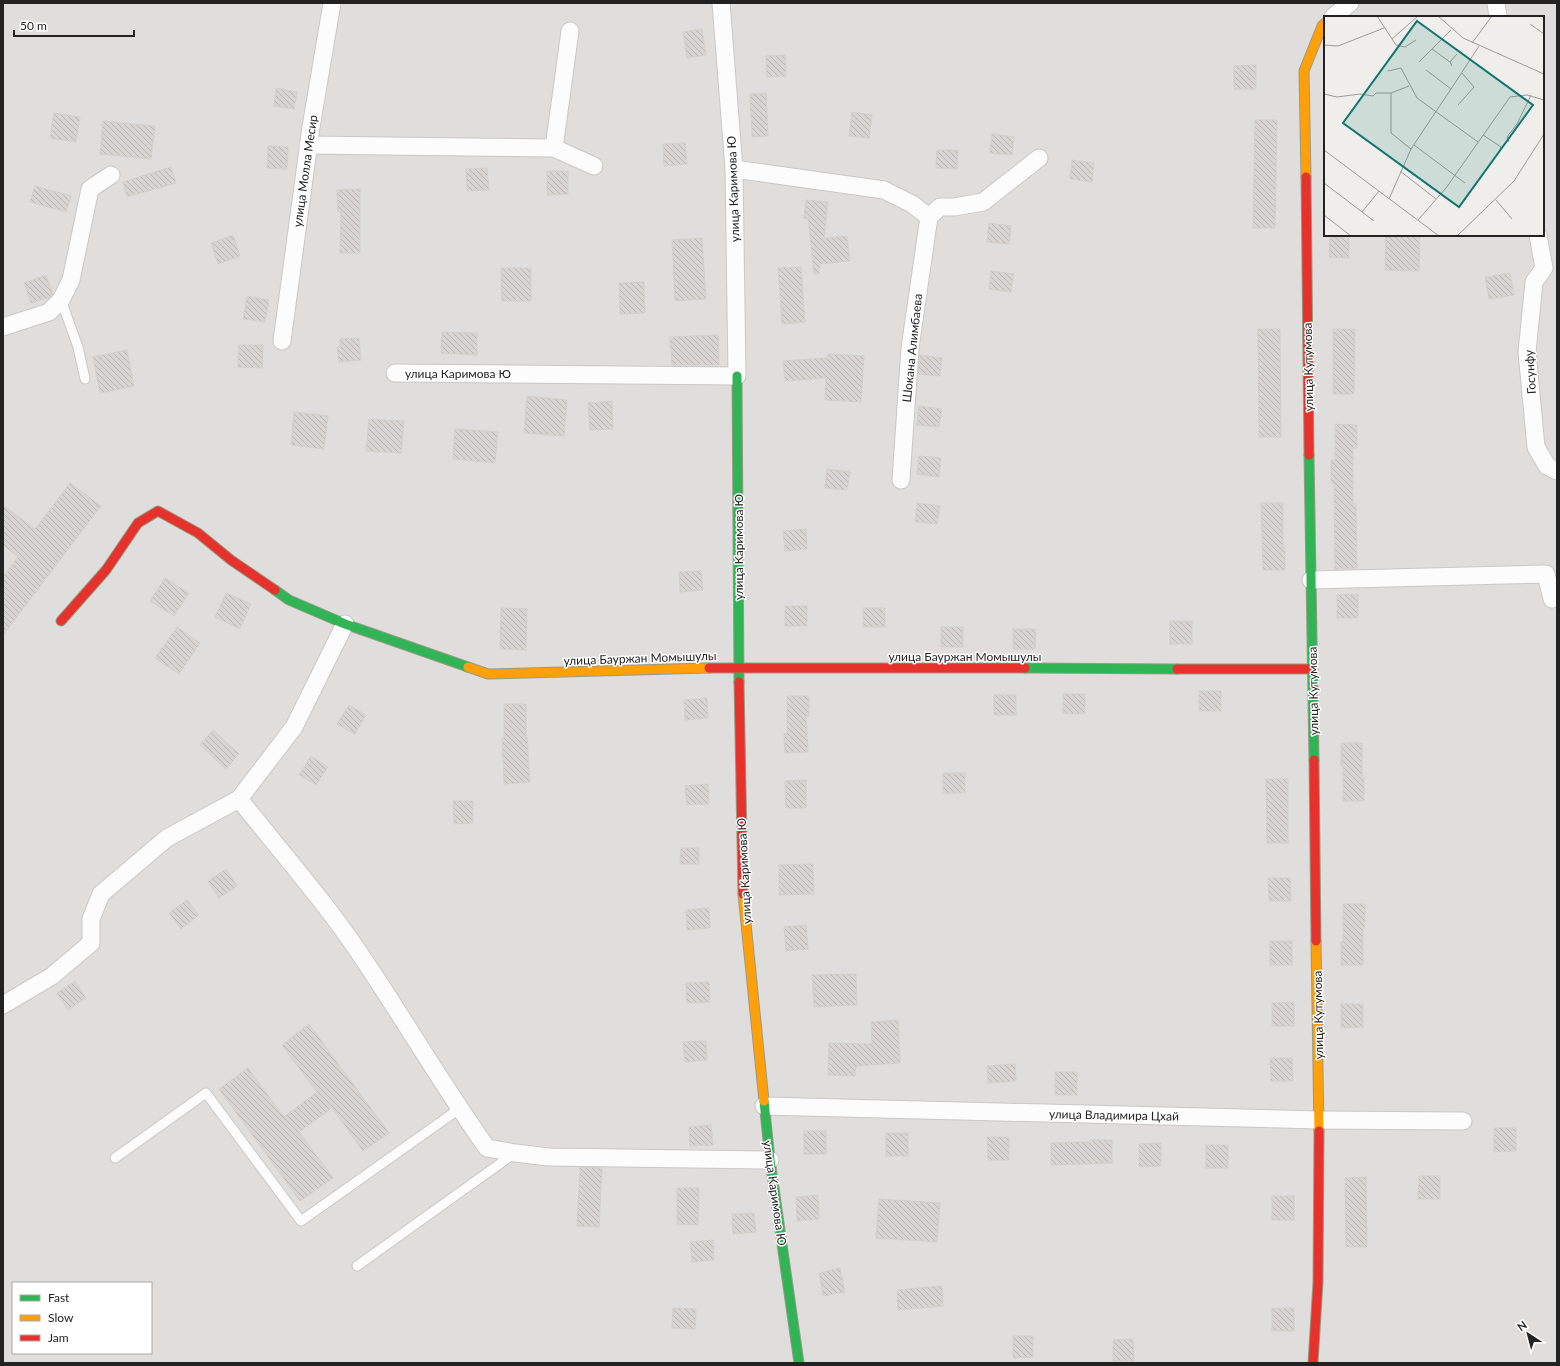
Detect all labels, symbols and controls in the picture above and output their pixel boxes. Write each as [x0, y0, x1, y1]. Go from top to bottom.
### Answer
scale bar [14, 12, 134, 38]
inset map [1324, 16, 1544, 236]
text: 50 m [20, 18, 47, 33]
street label: улица Молла Месир [290, 114, 320, 228]
street label: улица Каримова Ю [724, 136, 742, 242]
street label: Шокана Алимбаева [899, 293, 925, 403]
street label: улица Кутумова [1300, 322, 1316, 412]
street label: Госунфу [1521, 349, 1539, 395]
street label: улица Каримова Ю [405, 366, 511, 381]
street label: улица Каримова Ю [731, 494, 746, 600]
street label: улица Кутумова [1305, 646, 1321, 736]
street label: улица Бауржан Момышулы [563, 648, 717, 668]
street label: улица Бауржан Момышулы [888, 649, 1042, 664]
street label: улица Каримова Ю [734, 818, 754, 924]
street label: улица Кутумова [1310, 970, 1326, 1060]
street label: улица Владимира Цхай [1049, 1106, 1179, 1124]
street label: улица Каримова Ю [760, 1139, 790, 1247]
legend [12, 1282, 152, 1354]
text: Fast [48, 1290, 70, 1305]
text: Slow [48, 1310, 74, 1325]
north arrow [1508, 1314, 1548, 1354]
text: N [1515, 1318, 1529, 1333]
text: Jam [48, 1330, 69, 1345]

